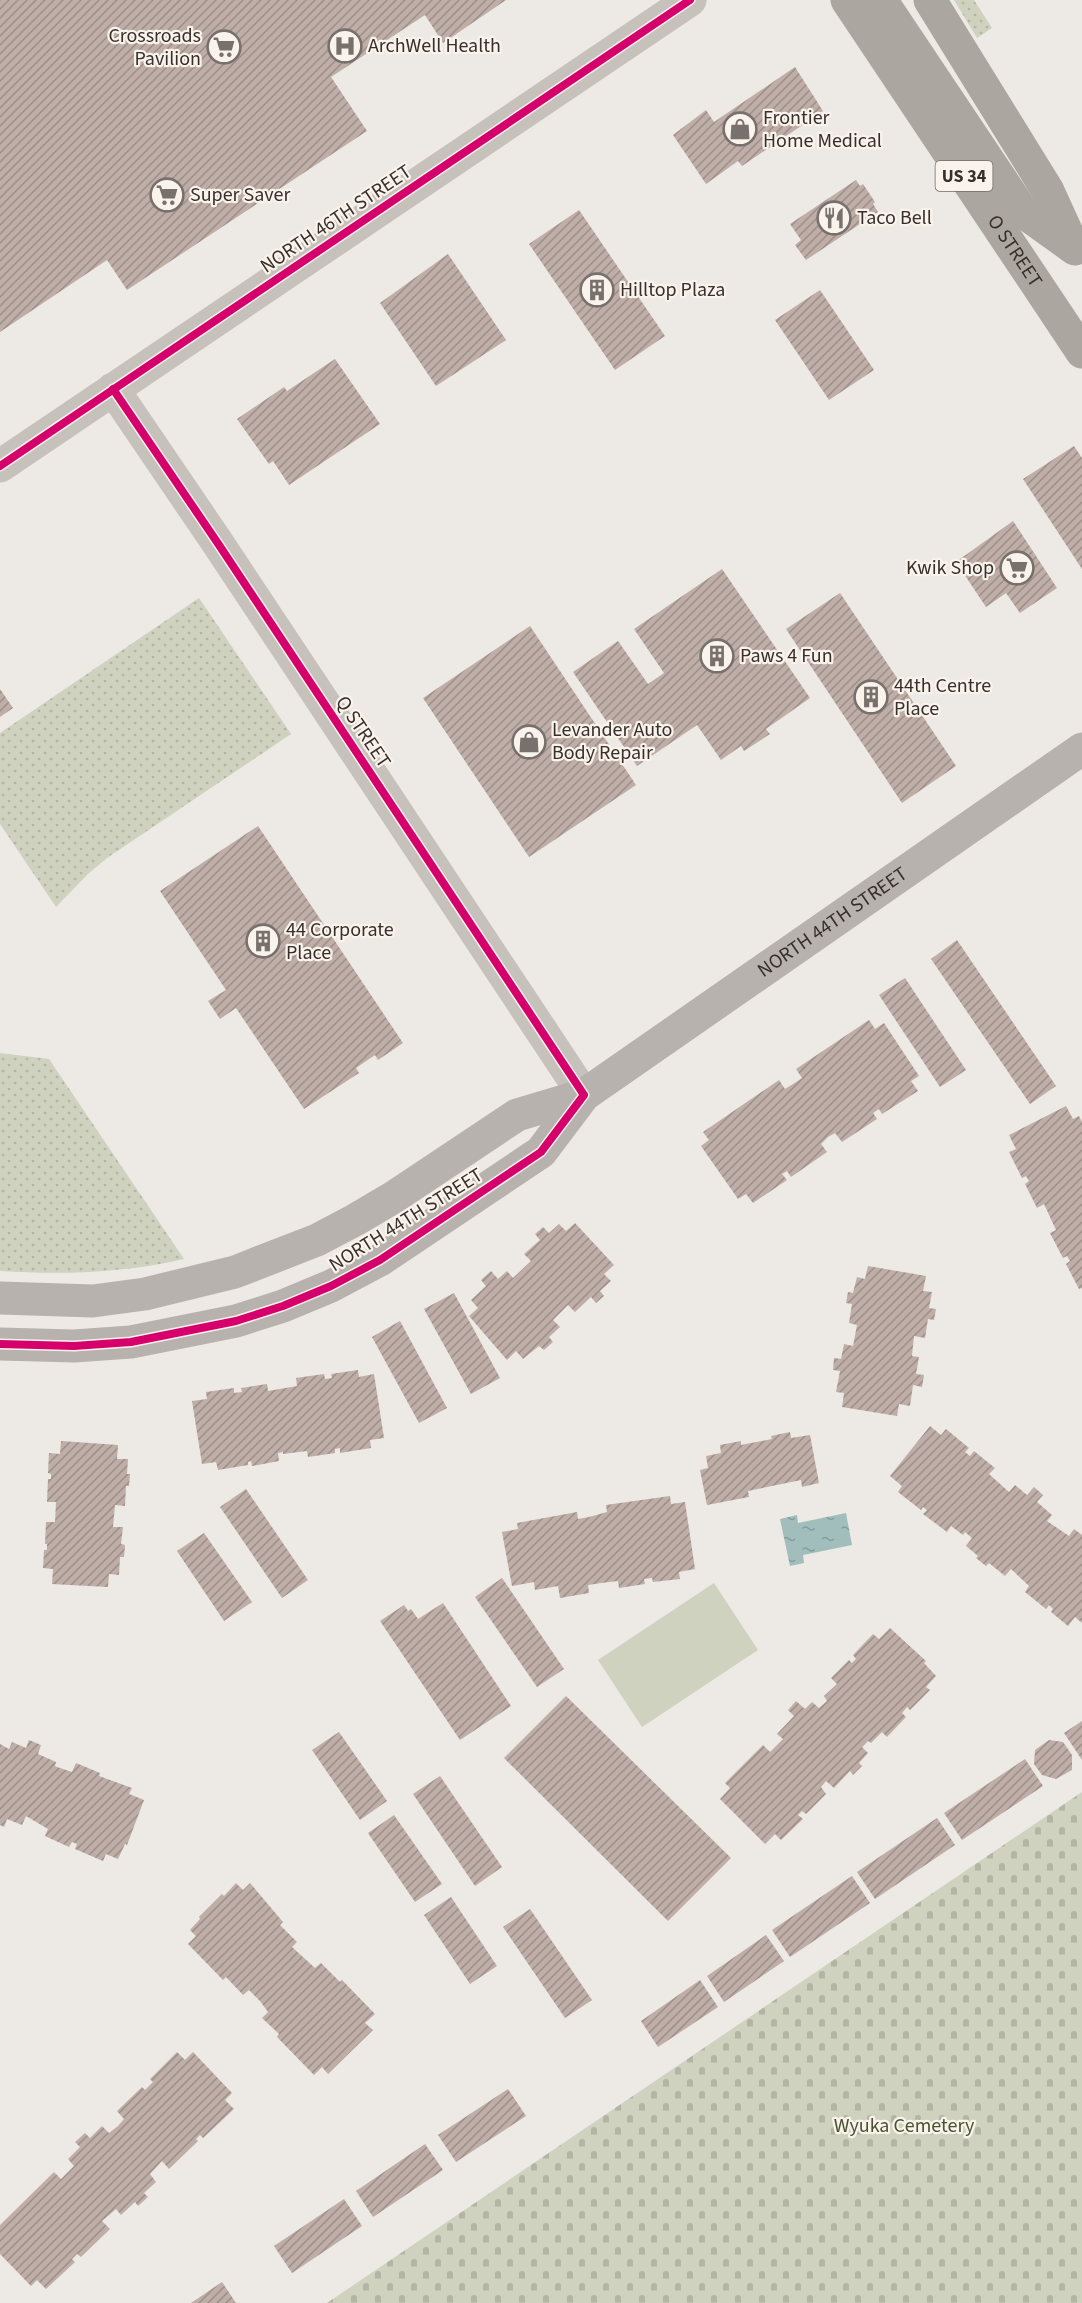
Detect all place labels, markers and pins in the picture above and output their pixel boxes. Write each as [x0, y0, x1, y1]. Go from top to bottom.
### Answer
place label: Crossroads Pavilion [108, 22, 201, 73]
hospital icon: ArchWell Health [327, 28, 363, 64]
supermarket icon: Crossroads Pavilion [206, 29, 242, 65]
place label: ArchWell Health [368, 32, 501, 60]
place label: Frontier Home Medical [763, 104, 882, 155]
shop icon: Frontier Home Medical [722, 111, 758, 147]
supermarket icon: Super Saver [149, 177, 185, 213]
place label: Super Saver [190, 181, 290, 209]
restaurant icon: Taco Bell [816, 200, 852, 236]
place label: Taco Bell [857, 204, 932, 232]
building icon: Hilltop Plaza [579, 272, 615, 308]
place label: Hilltop Plaza [620, 276, 725, 304]
supermarket icon: Kwik Shop [999, 550, 1035, 586]
place label: Kwik Shop [906, 554, 994, 582]
building icon: Paws 4 Fun [699, 638, 735, 674]
place label: Paws 4 Fun [740, 642, 833, 670]
place label: 44th Centre Place [894, 672, 991, 723]
building icon: 44th Centre Place [853, 679, 889, 715]
place label: Levander Auto Body Repair [552, 716, 672, 767]
shop icon: Levander Auto Body Repair [511, 724, 547, 760]
place label: 44 Corporate Place [286, 916, 394, 967]
building icon: 44 Corporate Place [245, 923, 281, 959]

